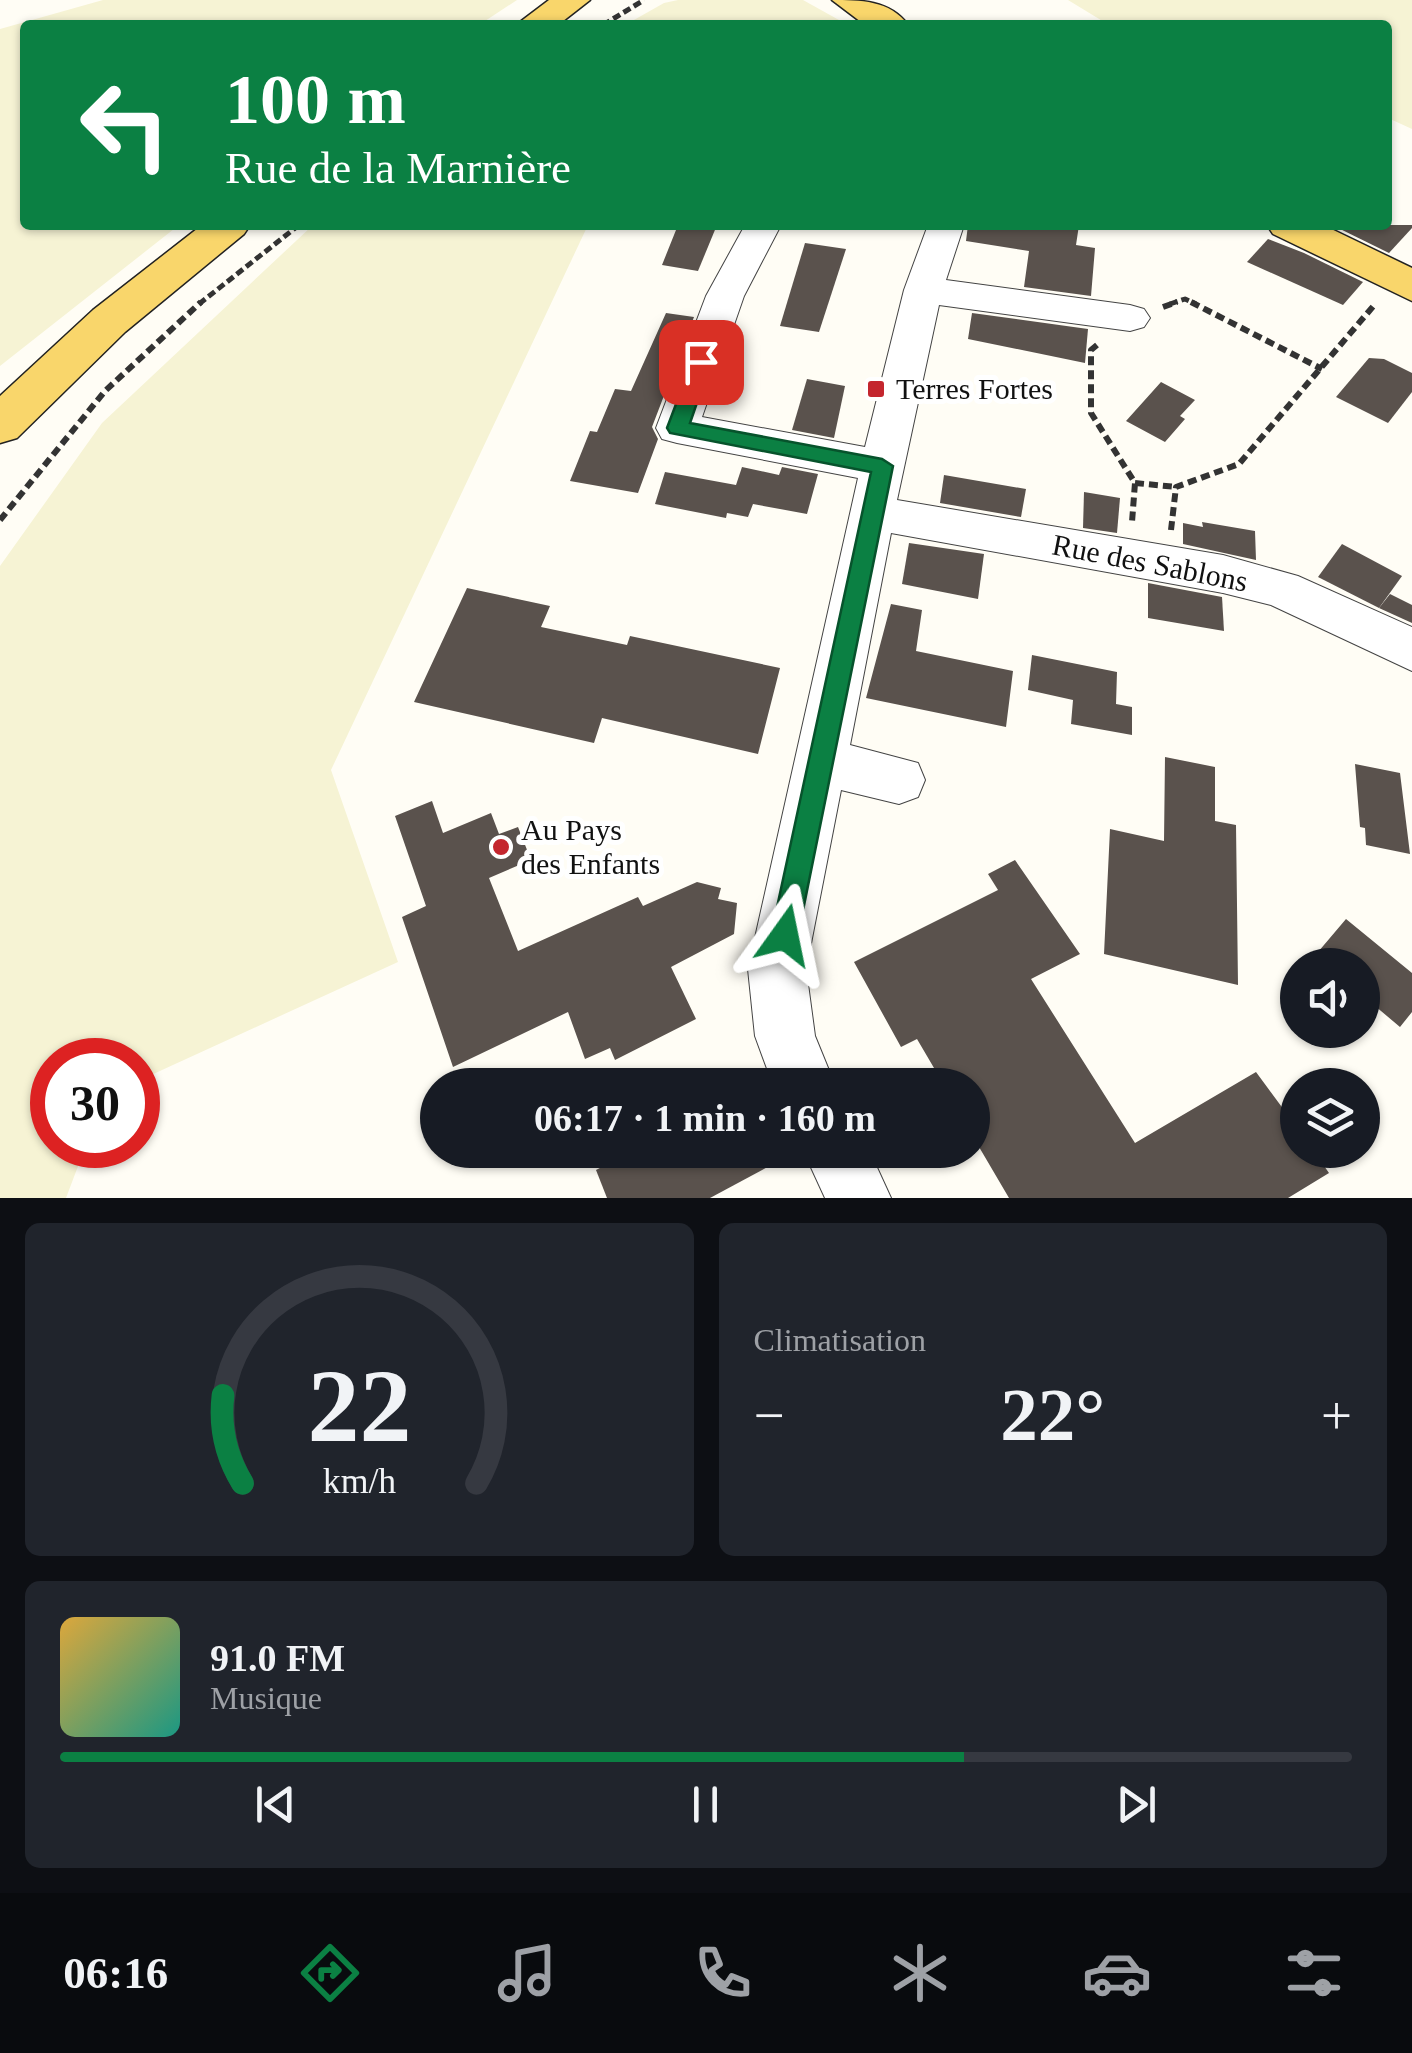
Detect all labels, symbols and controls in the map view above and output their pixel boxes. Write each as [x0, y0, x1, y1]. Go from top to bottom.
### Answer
icon: left [60, 60, 190, 190]
text: 100 m [225, 61, 406, 138]
text: Rue de la Marnière [225, 143, 571, 193]
pin [659, 320, 744, 405]
icon: arrive [674, 335, 729, 390]
place label: Terres Fortes [896, 372, 1053, 405]
marker: Terres Fortes [865, 378, 887, 400]
street label: Rue des Sablons [1050, 527, 1251, 598]
place label: Au Pays des Enfants [521, 813, 660, 880]
marker: Au Pays des Enfants [490, 836, 512, 858]
position arrow [733, 883, 837, 987]
map controls [1280, 948, 1380, 1168]
button: sound [1280, 948, 1380, 1048]
speed limit sign: 30 [30, 1038, 160, 1168]
button: layers [1280, 1068, 1380, 1168]
text: 06:17 · 1 min · 160 m [534, 1097, 876, 1139]
text: Climatisation [754, 1322, 926, 1358]
text: 22 [307, 1348, 411, 1463]
text: 22° [1000, 1373, 1105, 1456]
text: − [754, 1385, 785, 1446]
text: + [1321, 1385, 1352, 1446]
text: km/h [323, 1461, 396, 1501]
text: 91.0 FM [210, 1637, 345, 1679]
text: Musique [210, 1680, 322, 1716]
icon: previous [248, 1777, 303, 1832]
icon: pause [678, 1777, 733, 1832]
icon: next [1109, 1777, 1164, 1832]
icon: directions [295, 1938, 365, 2008]
icon: music [492, 1938, 562, 2008]
icon: phone [688, 1938, 758, 2008]
icon: climate [885, 1938, 955, 2008]
icon: car [1082, 1938, 1152, 2008]
icon: filters [1279, 1938, 1349, 2008]
text: 06:16 [63, 1948, 168, 1998]

